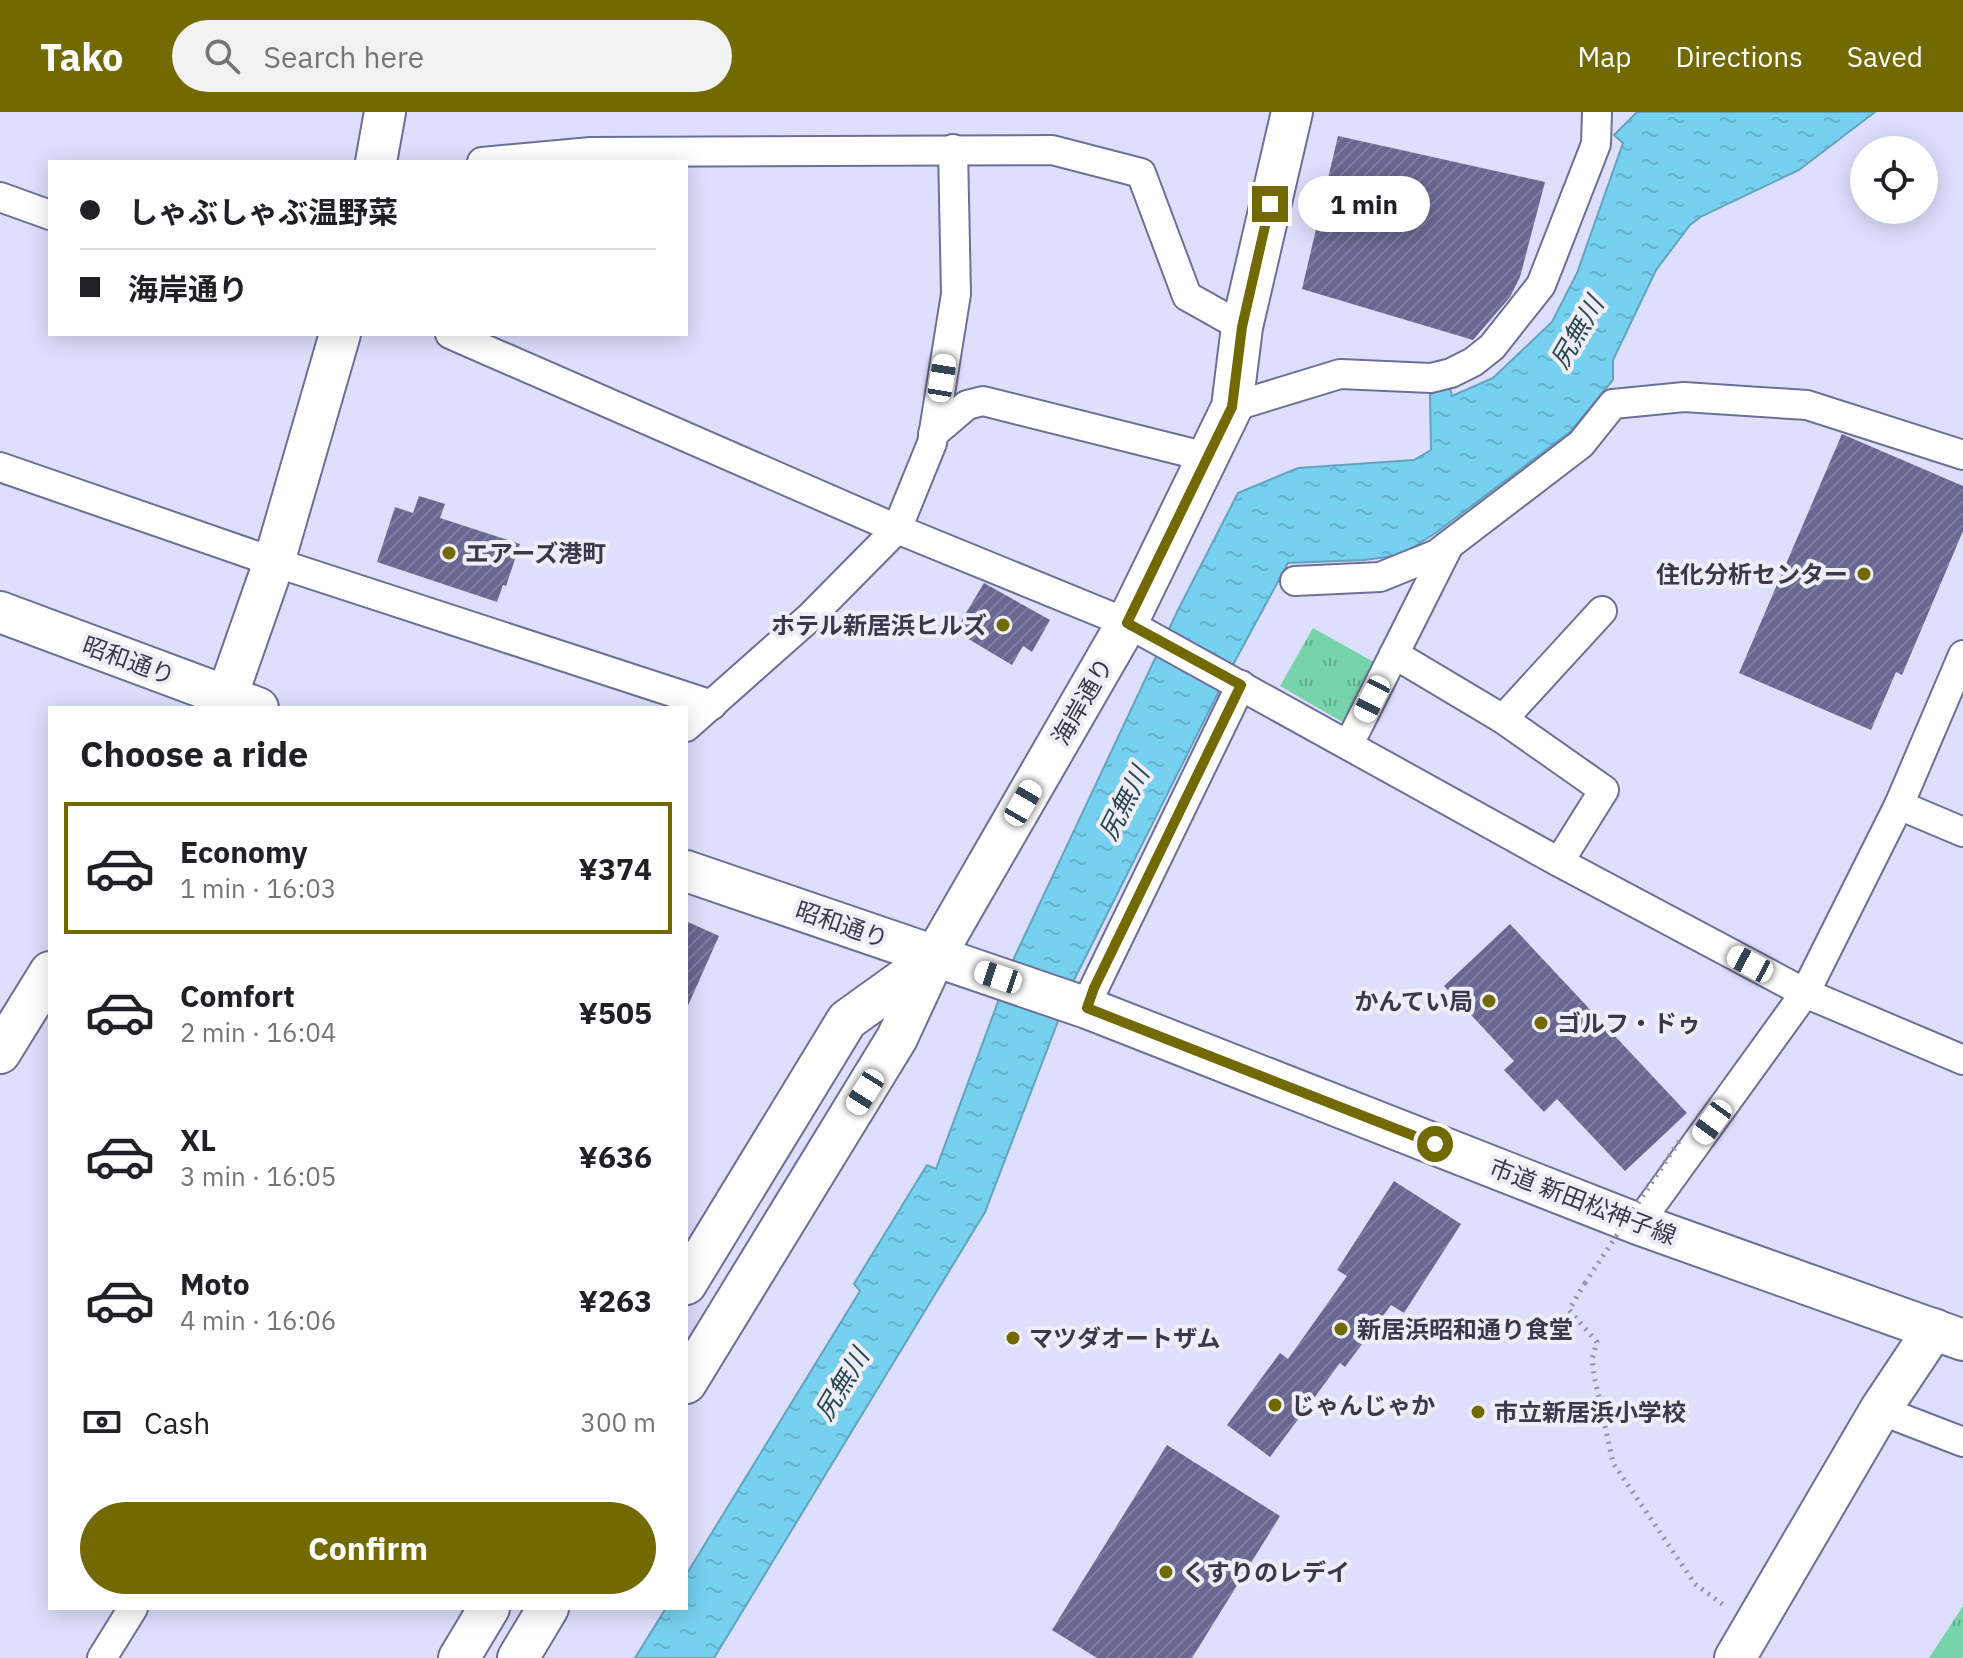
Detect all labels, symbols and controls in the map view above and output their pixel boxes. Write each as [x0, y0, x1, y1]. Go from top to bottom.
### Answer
search box [172, 20, 732, 92]
text: Tako [40, 32, 124, 81]
icon: search [200, 34, 244, 78]
text: Search here [264, 37, 424, 76]
text: Map [1577, 38, 1631, 75]
text: Directions [1675, 38, 1803, 75]
text: Saved [1847, 38, 1923, 75]
map controls [1850, 136, 1938, 224]
button: locate [1850, 136, 1938, 224]
callout: 1 min [1298, 176, 1430, 232]
route end [1252, 186, 1288, 222]
text: 1 min [1330, 187, 1398, 221]
text: しゃぶしゃぶ温野菜 [128, 192, 398, 231]
text: 海岸通り [128, 269, 248, 308]
water label: 尻無川 [1542, 287, 1612, 374]
car [926, 352, 958, 404]
place label: エアーズ港町 [465, 537, 606, 569]
marker: エアーズ港町 [440, 544, 458, 562]
place label: 住化分析センター [1656, 558, 1848, 590]
marker: 住化分析センター [1855, 565, 1873, 583]
place label: ホテル新居浜ヒルズ [771, 609, 987, 641]
marker: ホテル新居浜ヒルズ [994, 616, 1012, 634]
street label: 昭和通り [78, 629, 180, 691]
street label: 海岸通り [1044, 651, 1120, 751]
car [1350, 672, 1394, 726]
text: Choose a ride [80, 730, 308, 777]
water label: 尻無川 [1090, 758, 1157, 845]
car [1001, 776, 1045, 830]
icon: car [84, 832, 156, 904]
text: Economy [180, 832, 308, 871]
text: ¥374 [579, 849, 652, 888]
text: 1 min · 16:03 [180, 871, 336, 905]
street label: 昭和通り [791, 893, 893, 955]
car [1723, 942, 1777, 986]
car [971, 958, 1025, 996]
icon: car [84, 976, 156, 1048]
text: Comfort [180, 976, 295, 1015]
place label: かんてい局 [1354, 985, 1473, 1017]
marker: かんてい局 [1480, 992, 1498, 1010]
text: ¥505 [579, 993, 652, 1032]
place label: ゴルフ・ドゥ [1557, 1007, 1701, 1039]
marker: ゴルフ・ドゥ [1532, 1014, 1550, 1032]
text: 2 min · 16:04 [180, 1015, 336, 1049]
car [842, 1065, 888, 1119]
car [1688, 1096, 1736, 1148]
icon: car [84, 1120, 156, 1192]
text: XL [180, 1120, 216, 1159]
route start [1417, 1126, 1453, 1162]
text: ¥636 [579, 1137, 652, 1176]
street label: 市道 新田松神子線 [1485, 1151, 1681, 1251]
text: 3 min · 16:05 [180, 1159, 336, 1193]
icon: car [84, 1264, 156, 1336]
text: Moto [180, 1264, 250, 1303]
text: ¥263 [579, 1281, 652, 1320]
text: 4 min · 16:06 [180, 1303, 336, 1337]
place label: 新居浜昭和通り食堂 [1357, 1313, 1573, 1345]
marker: 新居浜昭和通り食堂 [1332, 1320, 1350, 1338]
place label: マツダオートザム [1029, 1322, 1221, 1354]
marker: マツダオートザム [1004, 1329, 1022, 1347]
water label: 尻無川 [806, 1339, 877, 1426]
place label: じゃんじゃか [1291, 1389, 1435, 1421]
marker: じゃんじゃか [1266, 1396, 1284, 1414]
place label: 市立新居浜小学校 [1494, 1396, 1686, 1428]
icon: cash [80, 1400, 124, 1444]
text: Cash [144, 1403, 210, 1442]
marker: 市立新居浜小学校 [1469, 1403, 1487, 1421]
text: 300 m [580, 1405, 656, 1439]
button: Confirm [80, 1502, 656, 1594]
place label: くすりのレデイ [1182, 1556, 1350, 1588]
marker: くすりのレデイ [1157, 1563, 1175, 1581]

